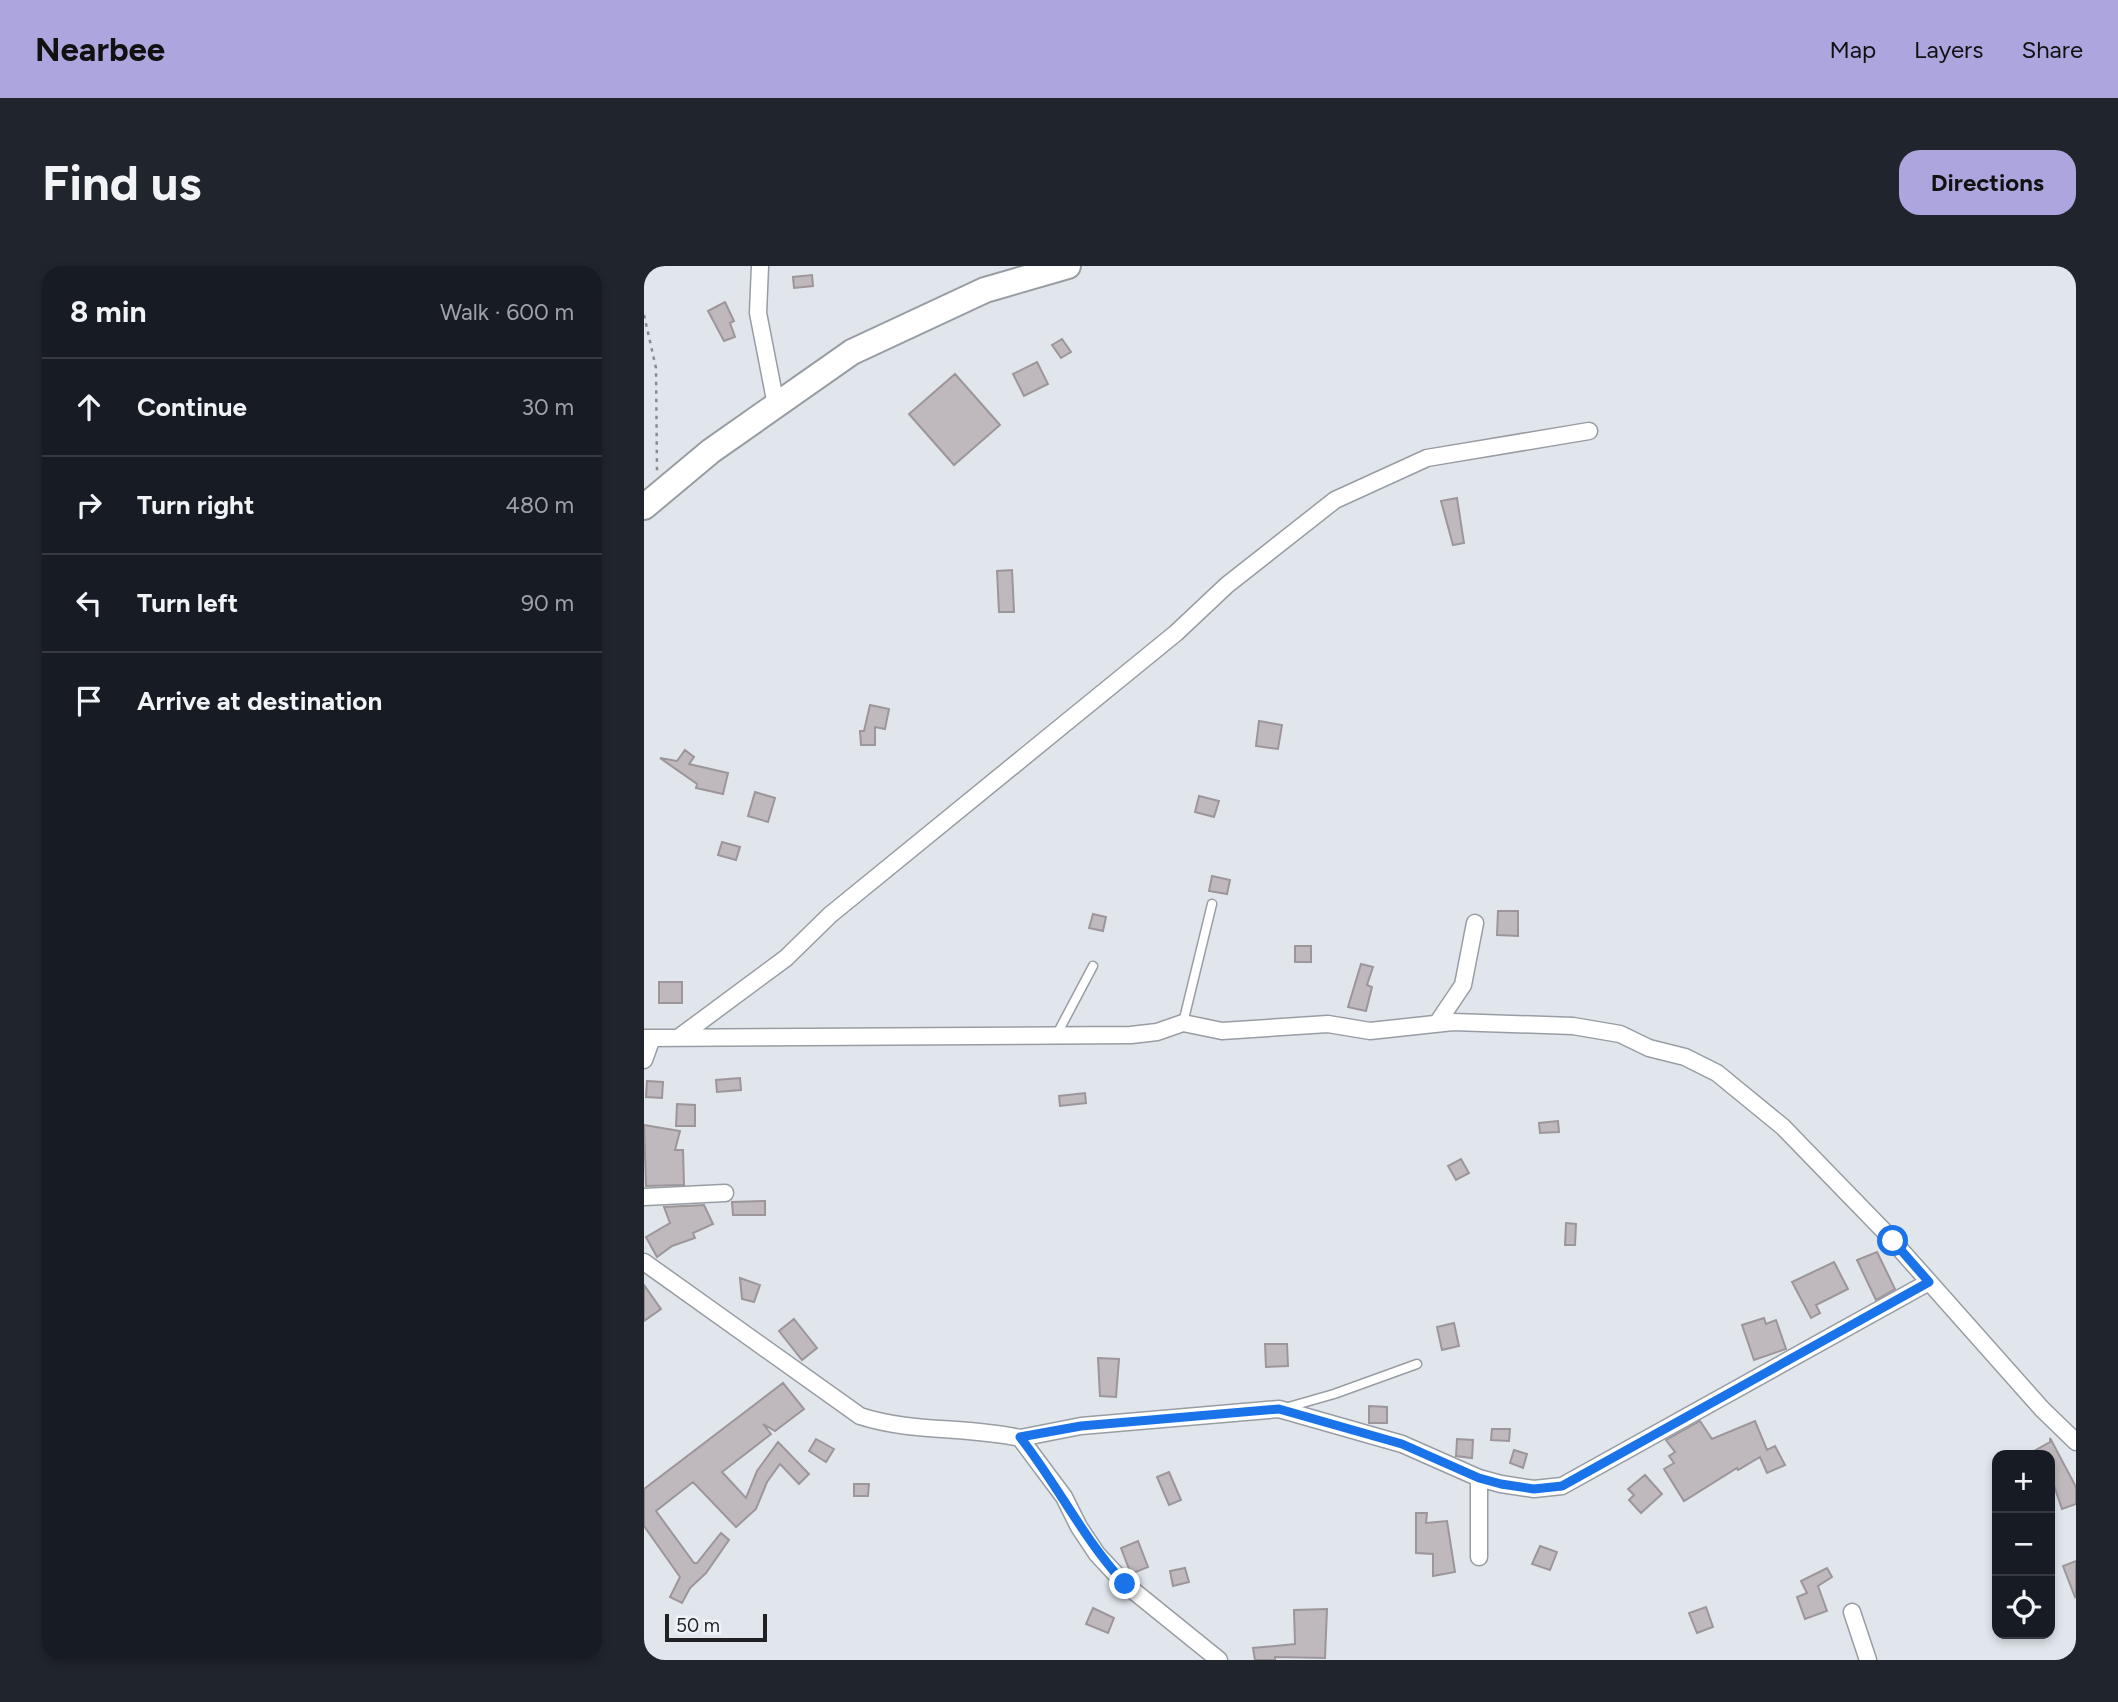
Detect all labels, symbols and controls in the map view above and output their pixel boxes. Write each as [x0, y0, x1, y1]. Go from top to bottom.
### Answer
text: Nearbee [35, 30, 165, 69]
text: Map [1829, 35, 1876, 64]
text: Layers [1914, 35, 1983, 64]
text: Share [2021, 35, 2083, 64]
button: Directions [1899, 150, 2076, 215]
text: Find us [42, 153, 201, 212]
text: 8 min [70, 293, 147, 330]
text: Walk · 600 m [440, 298, 574, 326]
icon: ahead [70, 388, 108, 426]
text: Continue [137, 391, 247, 423]
text: 30 m [521, 393, 574, 421]
icon: right [70, 486, 108, 524]
text: Turn right [137, 489, 254, 521]
text: 480 m [506, 491, 574, 519]
icon: left [70, 584, 108, 622]
text: Turn left [137, 587, 238, 619]
text: 90 m [521, 589, 574, 617]
icon: arrive [70, 682, 108, 720]
text: Arrive at destination [137, 685, 382, 717]
route start [1877, 1225, 1908, 1256]
map controls [1992, 1450, 2055, 1639]
button: + [1992, 1450, 2055, 1513]
button: − [1992, 1513, 2055, 1576]
route end [1109, 1568, 1140, 1599]
button: locate [1992, 1576, 2055, 1639]
scale bar [665, 1611, 766, 1643]
text: 50 m [676, 1614, 720, 1637]

